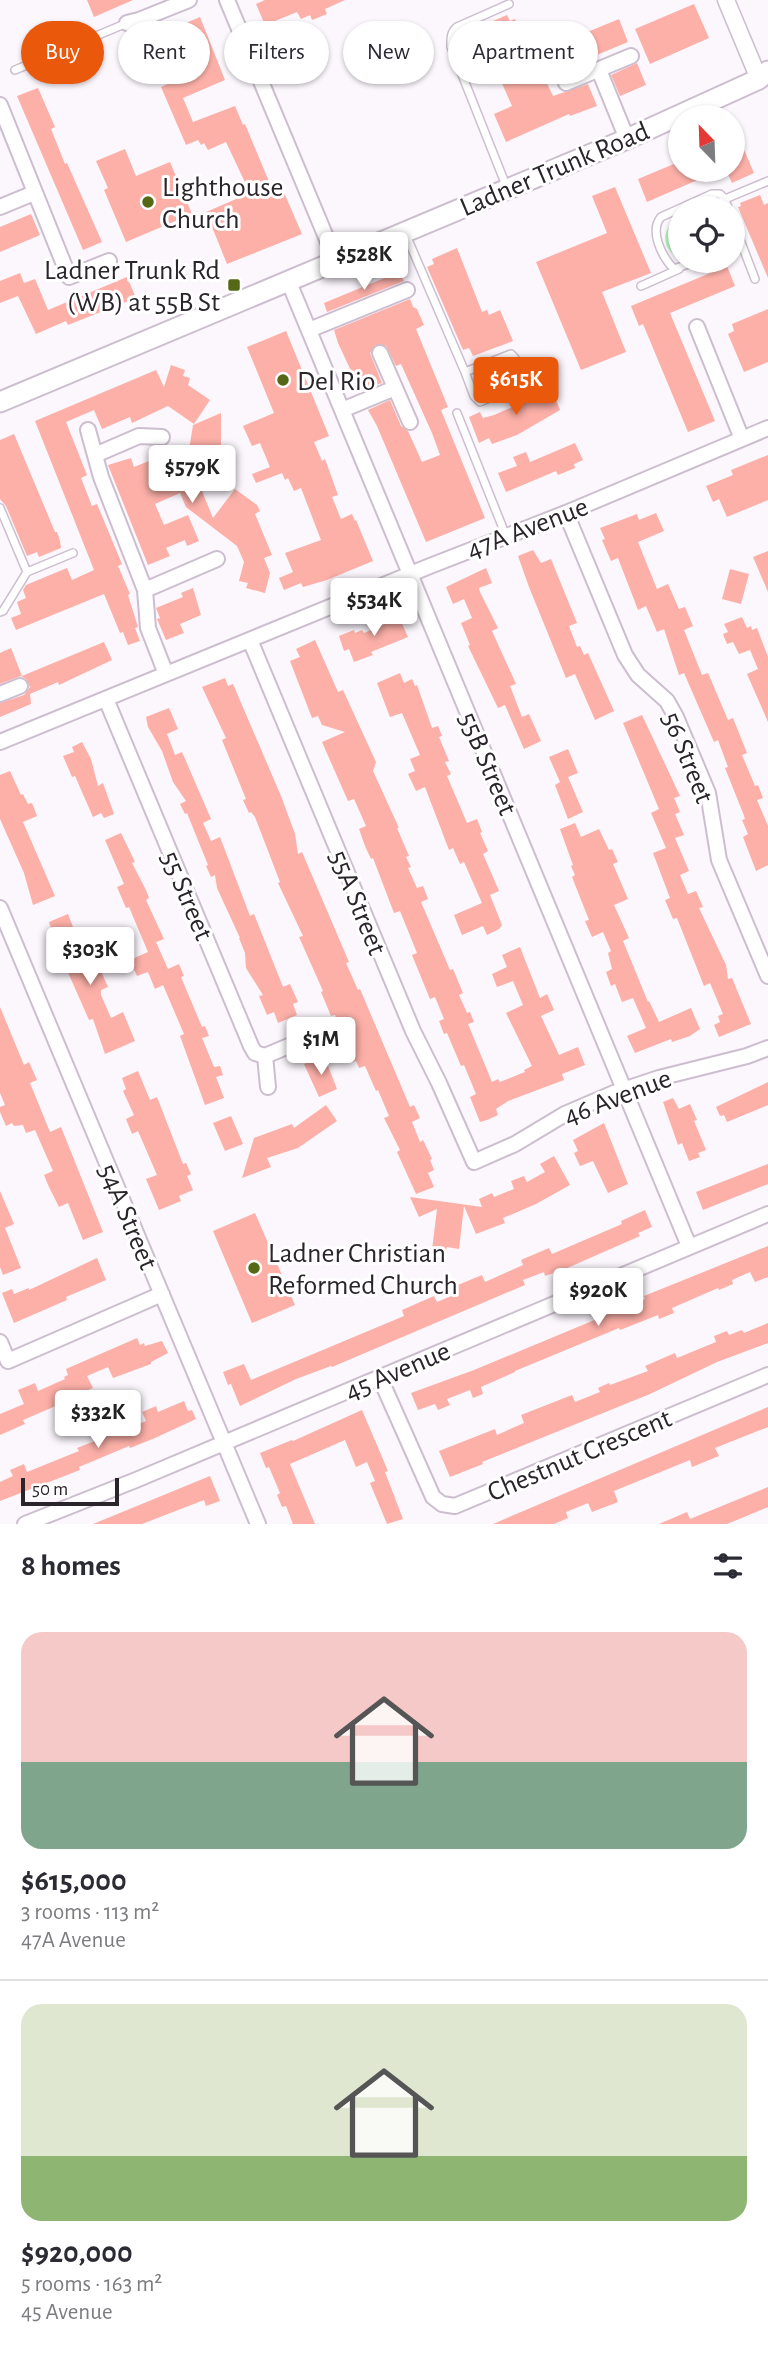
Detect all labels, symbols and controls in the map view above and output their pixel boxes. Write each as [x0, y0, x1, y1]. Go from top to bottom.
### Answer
chip: Buy [21, 21, 104, 84]
chip: Rent [118, 21, 210, 84]
chip: Filters [224, 21, 329, 84]
chip: New [343, 21, 434, 84]
chip: Apartment [448, 21, 598, 84]
north arrow [668, 105, 746, 182]
map controls [668, 105, 745, 273]
street label: Ladner Trunk Road [456, 117, 653, 222]
place label: Lighthouse Church [162, 174, 283, 234]
marker: Lighthouse Church [140, 194, 156, 210]
button: locate [668, 196, 745, 273]
pin: $528K [315, 232, 413, 292]
text: $528K [336, 243, 392, 266]
place label: Ladner Trunk Rd (WB) at 55B St [44, 257, 220, 317]
marker: Ladner Trunk Rd (WB) at 55B St [226, 277, 242, 293]
pin: $615K [467, 358, 565, 417]
place label: Del Rio [297, 368, 376, 396]
text: $615K [489, 368, 543, 391]
marker: Del Rio [275, 372, 291, 388]
pin: $579K [143, 446, 241, 505]
text: $579K [165, 456, 219, 479]
street label: 47A Avenue [463, 493, 592, 565]
pin: $534K [325, 578, 423, 638]
text: $534K [346, 589, 402, 612]
street label: 55B Street [453, 708, 521, 819]
street label: 56 Street [656, 708, 718, 807]
street label: 55A Street [324, 846, 391, 959]
street label: 55 Street [155, 847, 217, 945]
pin: $303K [41, 928, 139, 987]
text: $303K [62, 938, 118, 961]
pin: $1M [287, 1018, 355, 1077]
text: $1M [303, 1028, 339, 1051]
street label: 46 Avenue [560, 1065, 675, 1131]
street label: 54A Street [92, 1160, 162, 1274]
place label: Ladner Christian Reformed Church [268, 1240, 458, 1300]
marker: Ladner Christian Reformed Church [246, 1260, 262, 1276]
pin: $920K [549, 1268, 647, 1328]
text: $920K [569, 1279, 627, 1302]
street label: 45 Avenue [341, 1337, 455, 1406]
pin: $332K [49, 1390, 147, 1450]
text: $332K [71, 1401, 125, 1424]
street label: Chestnut Crescent [484, 1404, 676, 1507]
scale bar [21, 1475, 119, 1507]
text: 50 m [32, 1480, 68, 1499]
icon: filters [709, 1547, 747, 1585]
text: 8 homes [21, 1551, 121, 1581]
icon: home [321, 1678, 447, 1804]
text: $615,000 [21, 1866, 127, 1896]
text: 3 rooms · 113 m² [21, 1901, 159, 1924]
text: 47A Avenue [21, 1929, 126, 1952]
icon: home [321, 2050, 447, 2176]
text: $920,000 [21, 2238, 133, 2268]
text: 5 rooms · 163 m² [21, 2273, 162, 2296]
text: 45 Avenue [21, 2301, 113, 2324]

